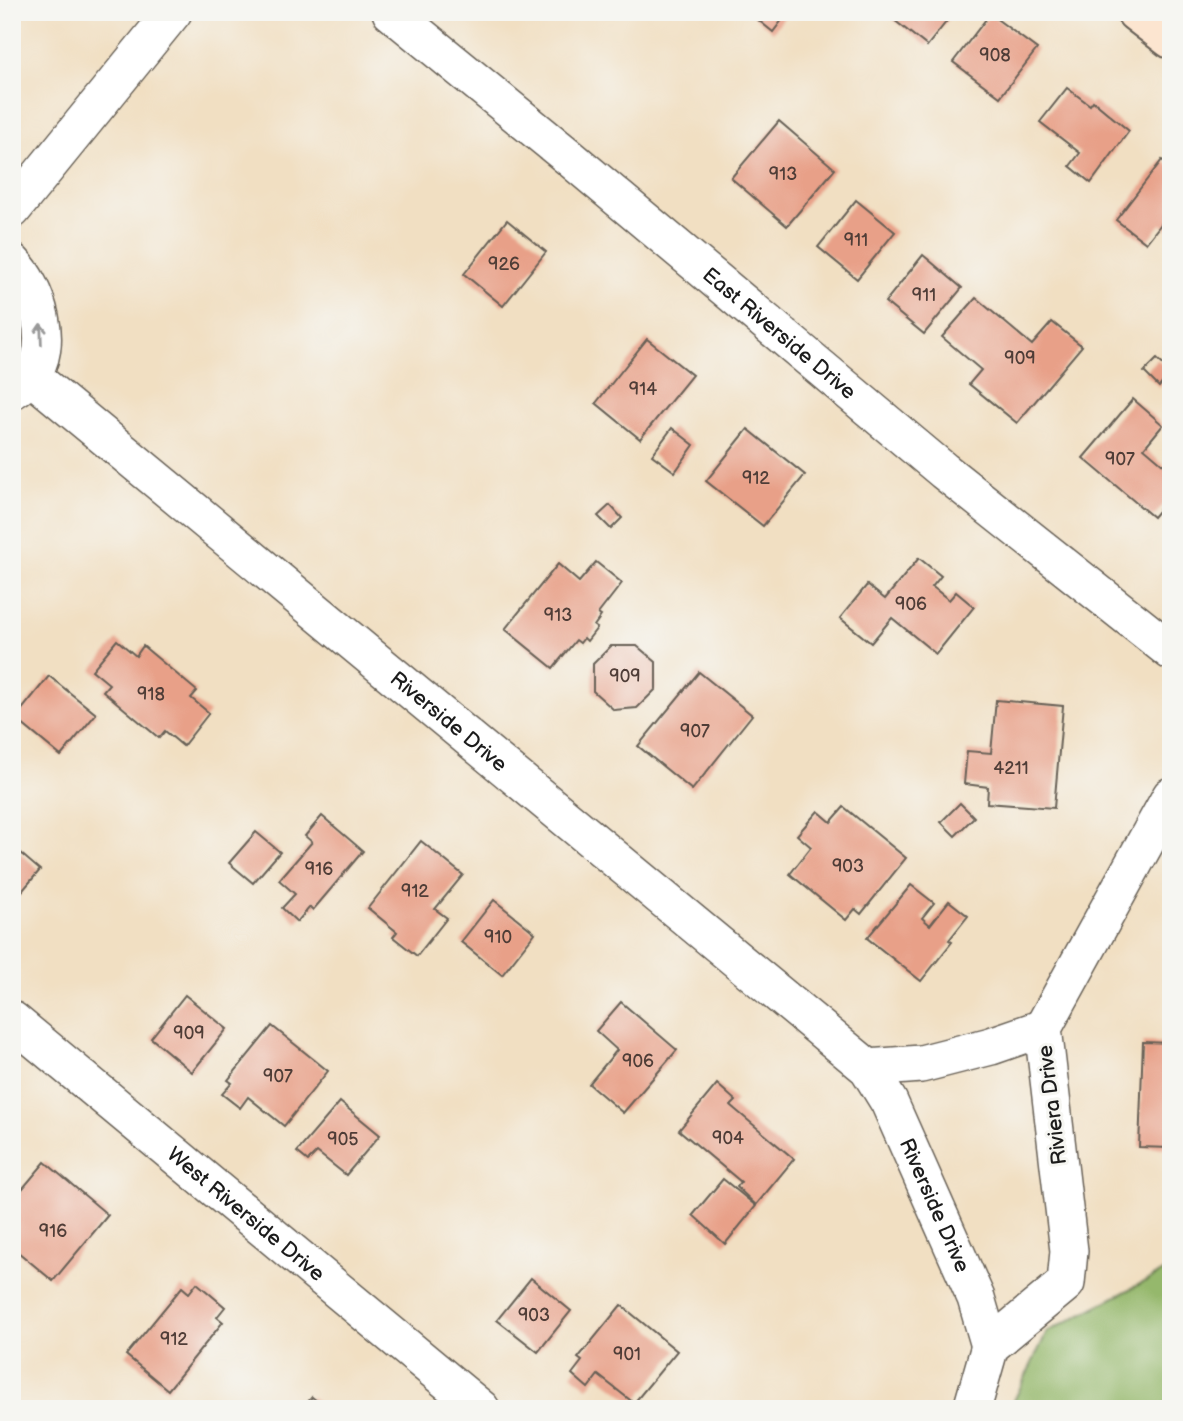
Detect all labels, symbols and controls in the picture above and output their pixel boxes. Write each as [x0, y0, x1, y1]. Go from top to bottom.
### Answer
house number: 908 [979, 45, 1011, 66]
house number: 913 [769, 164, 797, 185]
house number: 911 [844, 230, 868, 251]
house number: 926 [488, 254, 520, 275]
street label: East Riverside Drive [697, 262, 861, 405]
house number: 911 [912, 285, 936, 306]
one-way arrow [35, 323, 48, 346]
house number: 909 [1004, 348, 1036, 369]
house number: 914 [629, 379, 657, 400]
house number: 907 [1105, 449, 1135, 470]
house number: 912 [742, 468, 770, 489]
house number: 906 [895, 594, 927, 615]
house number: 913 [544, 605, 572, 626]
street label: Riverside Drive [385, 666, 512, 777]
house number: 909 [609, 666, 641, 687]
house number: 918 [137, 684, 165, 705]
house number: 907 [680, 721, 710, 742]
house number: 4211 [993, 758, 1029, 779]
house number: 903 [832, 856, 864, 877]
house number: 916 [305, 859, 333, 880]
house number: 912 [401, 881, 429, 902]
house number: 910 [484, 927, 512, 948]
house number: 909 [173, 1023, 205, 1044]
street label: Riviera Drive [1033, 1044, 1072, 1166]
house number: 906 [622, 1051, 654, 1072]
house number: 907 [263, 1066, 293, 1087]
house number: 904 [712, 1128, 744, 1149]
house number: 905 [327, 1129, 359, 1150]
street label: Riverside Drive [894, 1135, 975, 1276]
street label: West Riverside Drive [162, 1142, 329, 1287]
house number: 916 [39, 1221, 67, 1242]
house number: 903 [518, 1305, 550, 1326]
house number: 912 [160, 1329, 188, 1350]
house number: 901 [613, 1344, 641, 1365]

